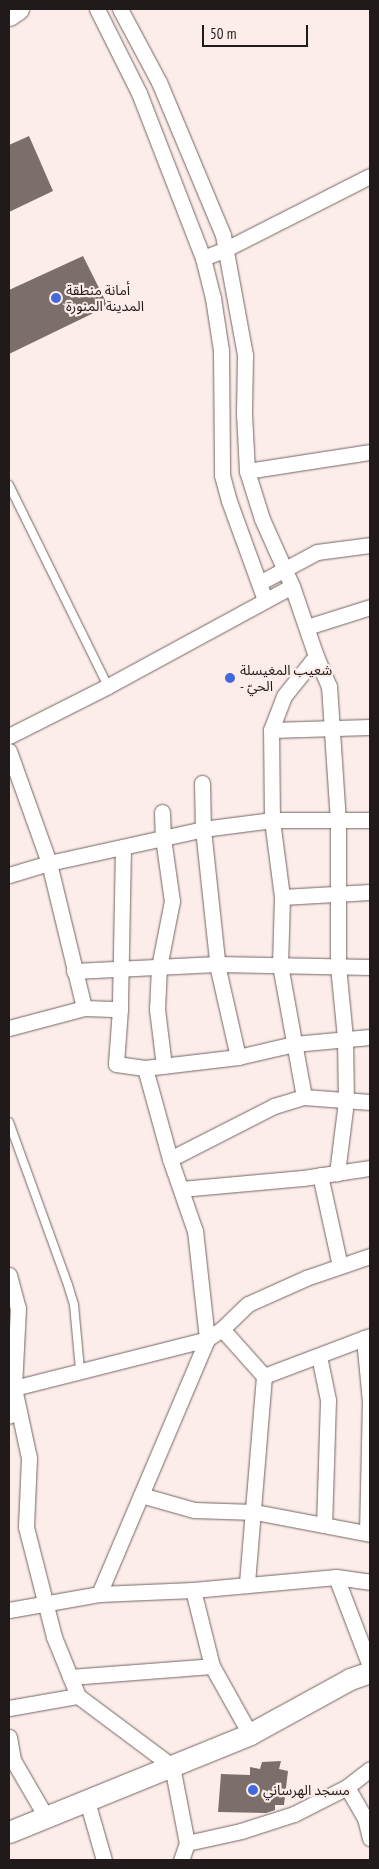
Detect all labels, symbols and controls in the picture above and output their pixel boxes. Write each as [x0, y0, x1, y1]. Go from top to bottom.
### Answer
scale bar [204, 15, 310, 47]
text: 50 m [210, 24, 236, 43]
place label: أمانة منطقة المدينة المنورة [66, 282, 144, 314]
marker: أمانة منطقة المدينة المنورة [50, 292, 62, 304]
place label: شعيب المغيسلة - الحيّ [240, 662, 332, 694]
marker: شعيب المغيسلة - الحيّ [224, 672, 236, 684]
place label: مسجد الهرساني [263, 1782, 350, 1798]
marker: مسجد الهرساني [247, 1784, 259, 1796]

